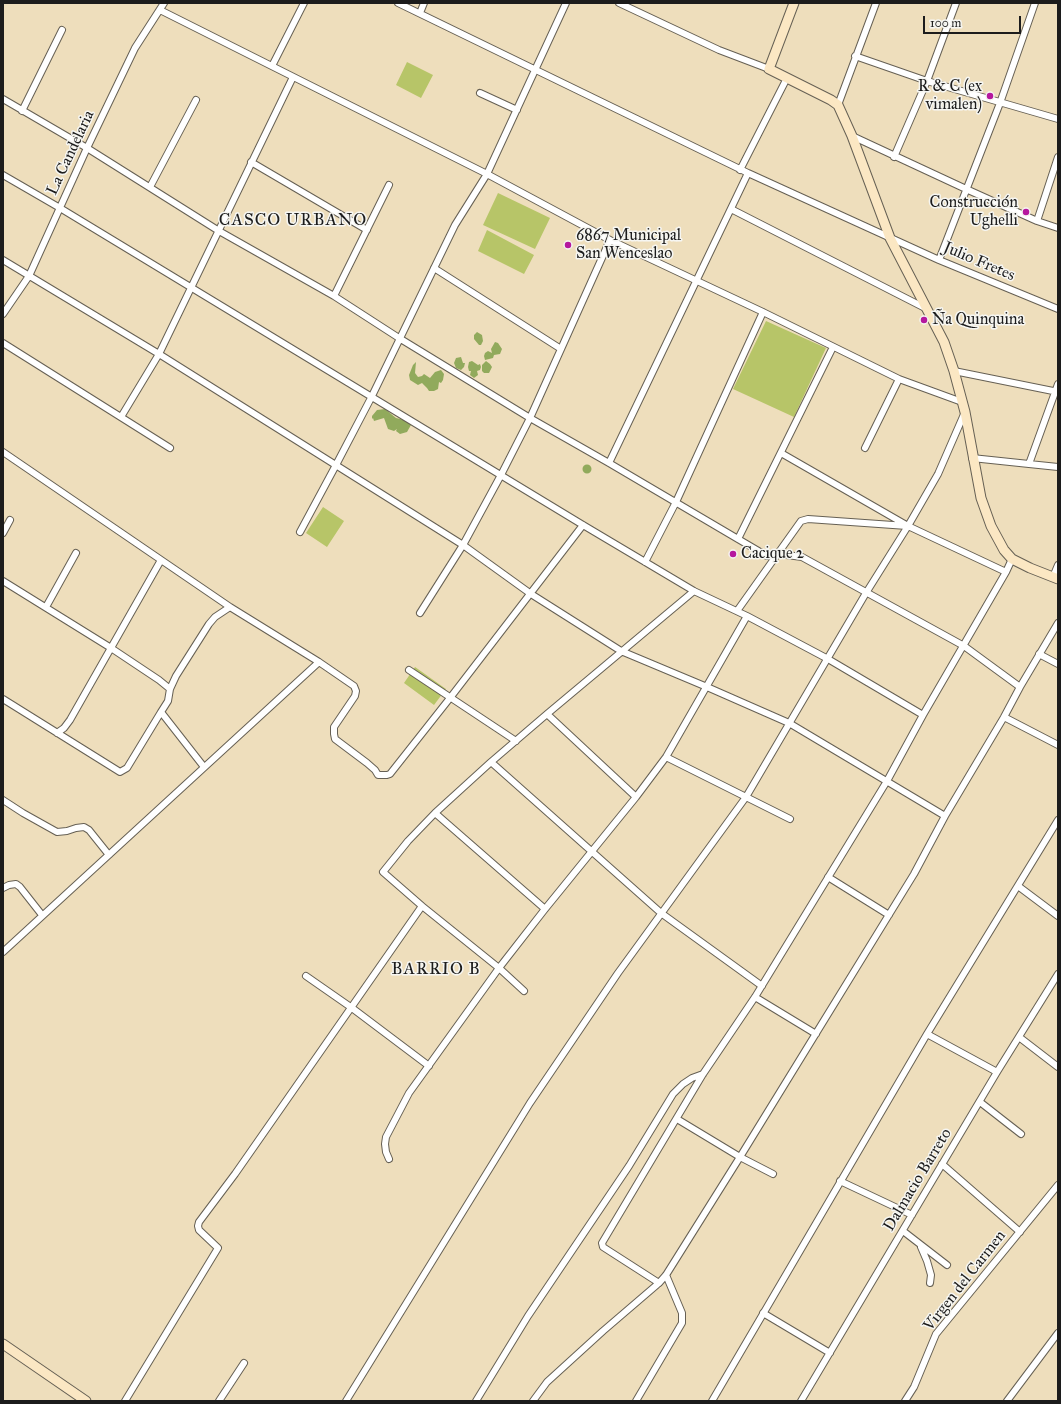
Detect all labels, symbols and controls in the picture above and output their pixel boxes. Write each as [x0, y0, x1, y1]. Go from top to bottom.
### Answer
scale bar [925, 8, 1023, 34]
text: 100 m [930, 16, 961, 30]
place label: R & C (ex vimalen) [918, 77, 982, 115]
marker: R & C (ex vimalen) [985, 91, 995, 101]
street label: La Candelaria [43, 108, 99, 198]
place label: Construcción Ughelli [929, 193, 1018, 231]
marker: Construcción Ughelli [1021, 207, 1031, 217]
district label: CASCO URBANO [219, 211, 367, 231]
place label: 6867 Municipal San Wenceslao [576, 226, 681, 264]
street label: Julio Fretes [940, 238, 1018, 286]
marker: 6867 Municipal San Wenceslao [563, 240, 573, 250]
place label: Ña Quinquina [932, 310, 1024, 330]
marker: Ña Quinquina [919, 315, 929, 325]
place label: Cacique 2 [741, 544, 804, 564]
marker: Cacique 2 [728, 549, 738, 559]
district label: BARRIO B [391, 960, 481, 980]
street label: Dalmacio Barreto [880, 1125, 956, 1235]
street label: Virgen del Carmen [920, 1227, 1010, 1335]

